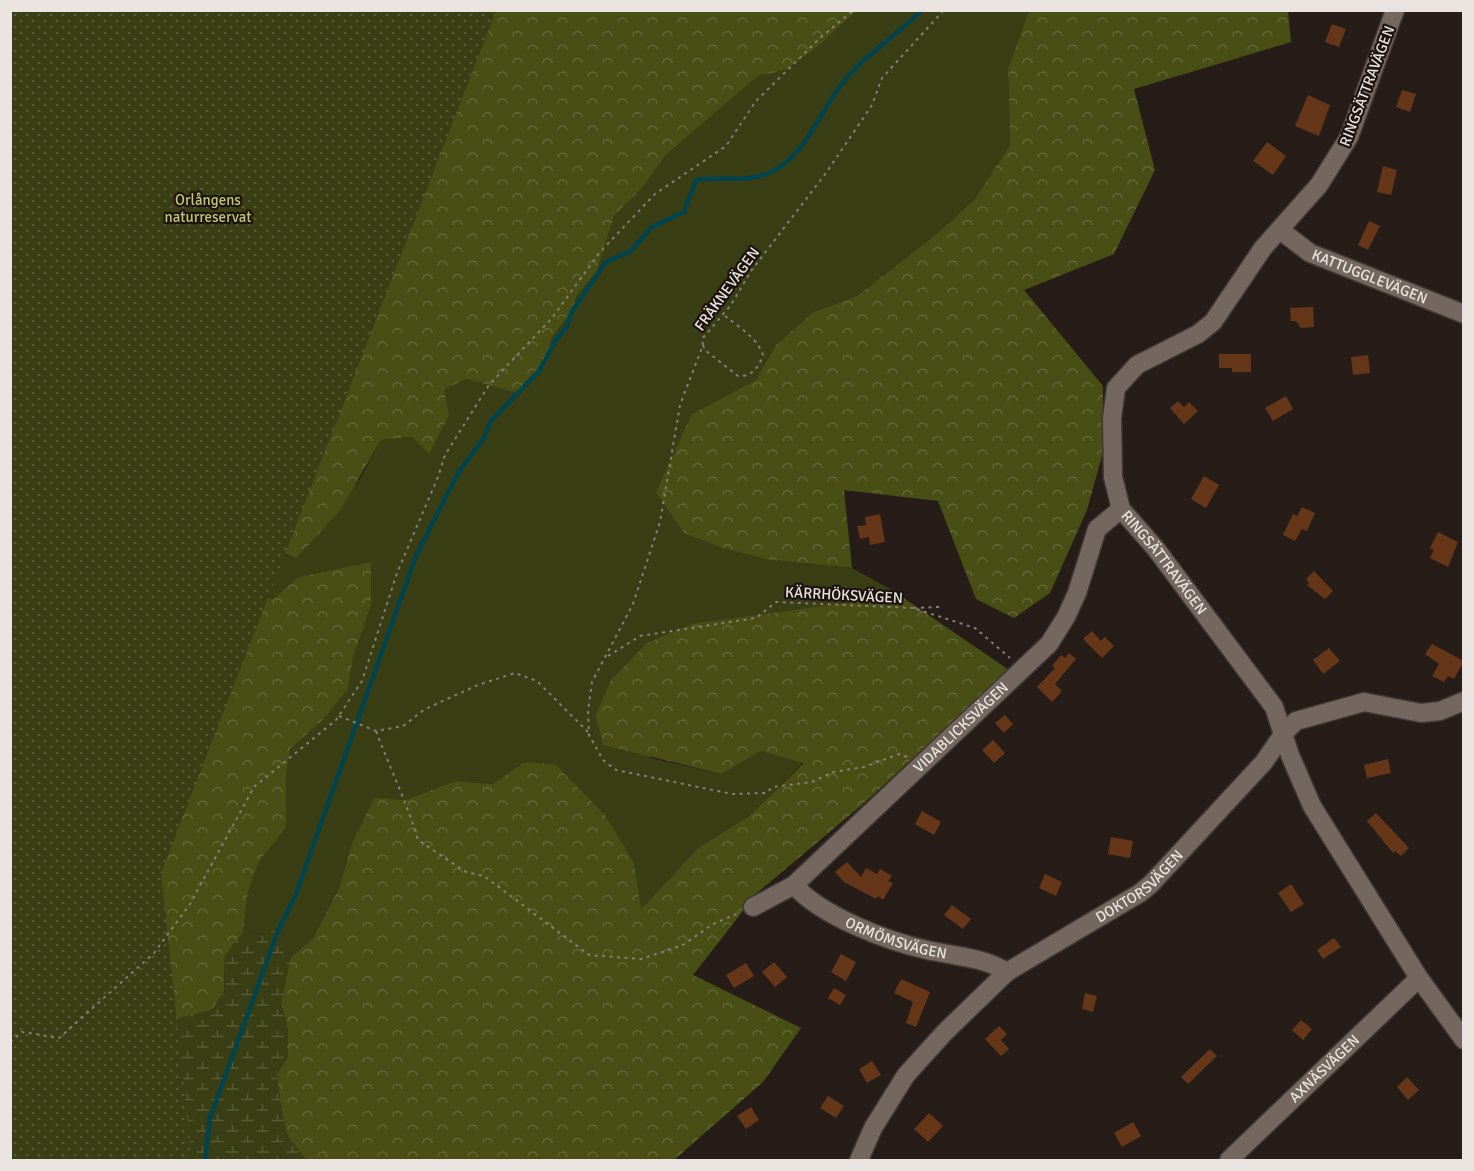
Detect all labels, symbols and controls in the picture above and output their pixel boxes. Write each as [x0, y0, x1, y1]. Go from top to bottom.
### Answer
street label: RINGSÄTTRAVÄGEN [1336, 23, 1398, 149]
park label: Orlångens naturreservat [165, 191, 251, 226]
street label: FRÄKNEVÄGEN [691, 244, 763, 334]
street label: KATTUGGLEVÄGEN [1309, 246, 1430, 308]
street label: RINGSÄTTRAVÄGEN [1117, 507, 1211, 618]
street label: KÄRRHÖKSVÄGEN [785, 583, 903, 607]
street label: VIDABLICKSVÄGEN [910, 678, 1012, 776]
street label: DOKTORSVÄGEN [1092, 846, 1187, 926]
street label: ORMÖMSVÄGEN [842, 913, 948, 963]
street label: AXNÄSVÄGEN [1285, 1031, 1363, 1106]

